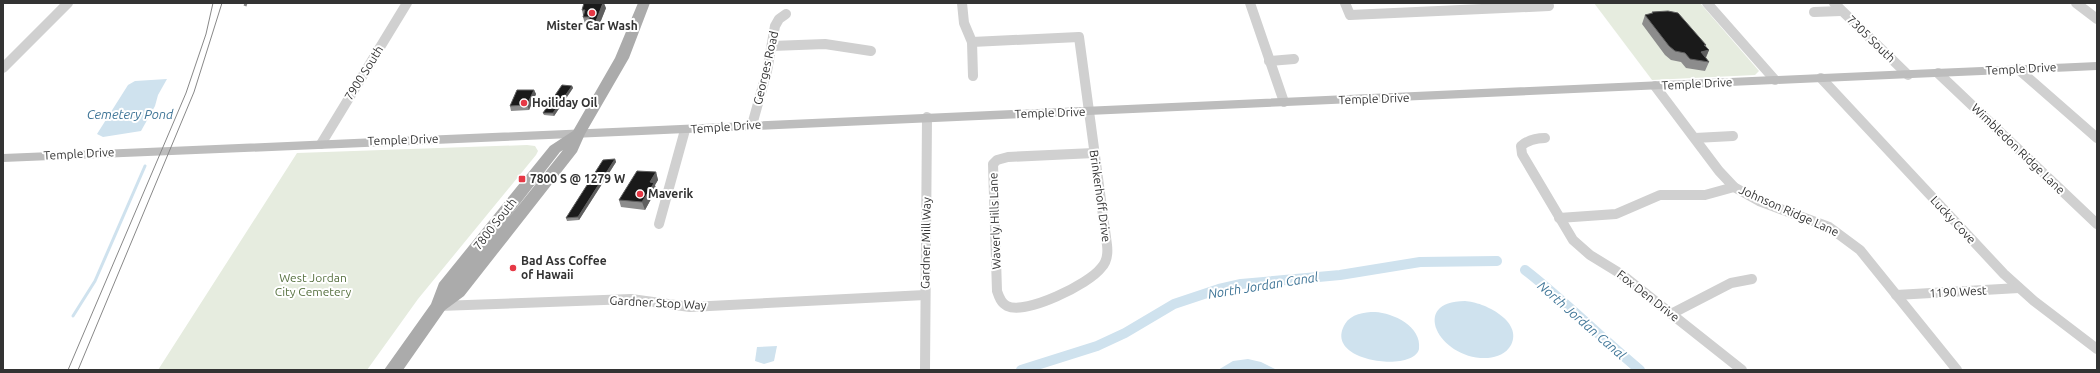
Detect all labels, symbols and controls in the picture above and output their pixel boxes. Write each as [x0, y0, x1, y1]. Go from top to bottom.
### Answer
marker: Mister Car Wash [587, 8, 597, 18]
street label: 7305 South [1845, 13, 1898, 65]
place label: Mister Car Wash [546, 19, 638, 32]
street label: Georges Road [751, 30, 780, 106]
street label: 7900 South [342, 43, 385, 102]
street label: Temple Drive [1985, 60, 2057, 77]
street label: Temple Drive [1661, 75, 1733, 92]
street label: Temple Drive [1338, 91, 1410, 106]
place label: Hoiliday Oil [532, 96, 598, 109]
marker: Hoiliday Oil [519, 98, 529, 108]
street label: Wimbledon Ridge Lane [1969, 101, 2068, 197]
street label: Temple Drive [1014, 105, 1086, 120]
water label: Cemetery Pond [87, 107, 174, 121]
street label: Temple Drive [690, 118, 762, 135]
street label: Temple Drive [367, 132, 439, 147]
street label: Temple Drive [43, 145, 115, 162]
street label: Brinkerhoff Drive [1088, 149, 1113, 243]
place label: 7800 S @ 1279 W [530, 172, 626, 185]
street label: Waverly Hills Lane [986, 172, 1003, 270]
marker: 7800 S @ 1279 W [517, 174, 527, 184]
street label: Johnson Ridge Lane [1737, 183, 1841, 238]
place label: Maverik [648, 187, 694, 200]
marker: Maverik [635, 189, 645, 199]
street label: Lucky Cove [1928, 193, 1979, 246]
street label: 7800 South [471, 195, 519, 252]
street label: Gardner Mill Way [918, 197, 933, 289]
place label: Bad Ass Coffee of Hawaii [521, 254, 607, 281]
marker: Bad Ass Coffee of Hawaii [508, 263, 518, 273]
street label: Fox Den Drive [1615, 267, 1682, 324]
water label: North Jordan Canal [1207, 269, 1320, 301]
park label: West Jordan City Cemetery [275, 271, 351, 298]
water label: North Jordan Canal [1535, 278, 1629, 362]
street label: 1190 West [1929, 283, 1987, 299]
street label: Gardner Stop Way [609, 293, 707, 312]

